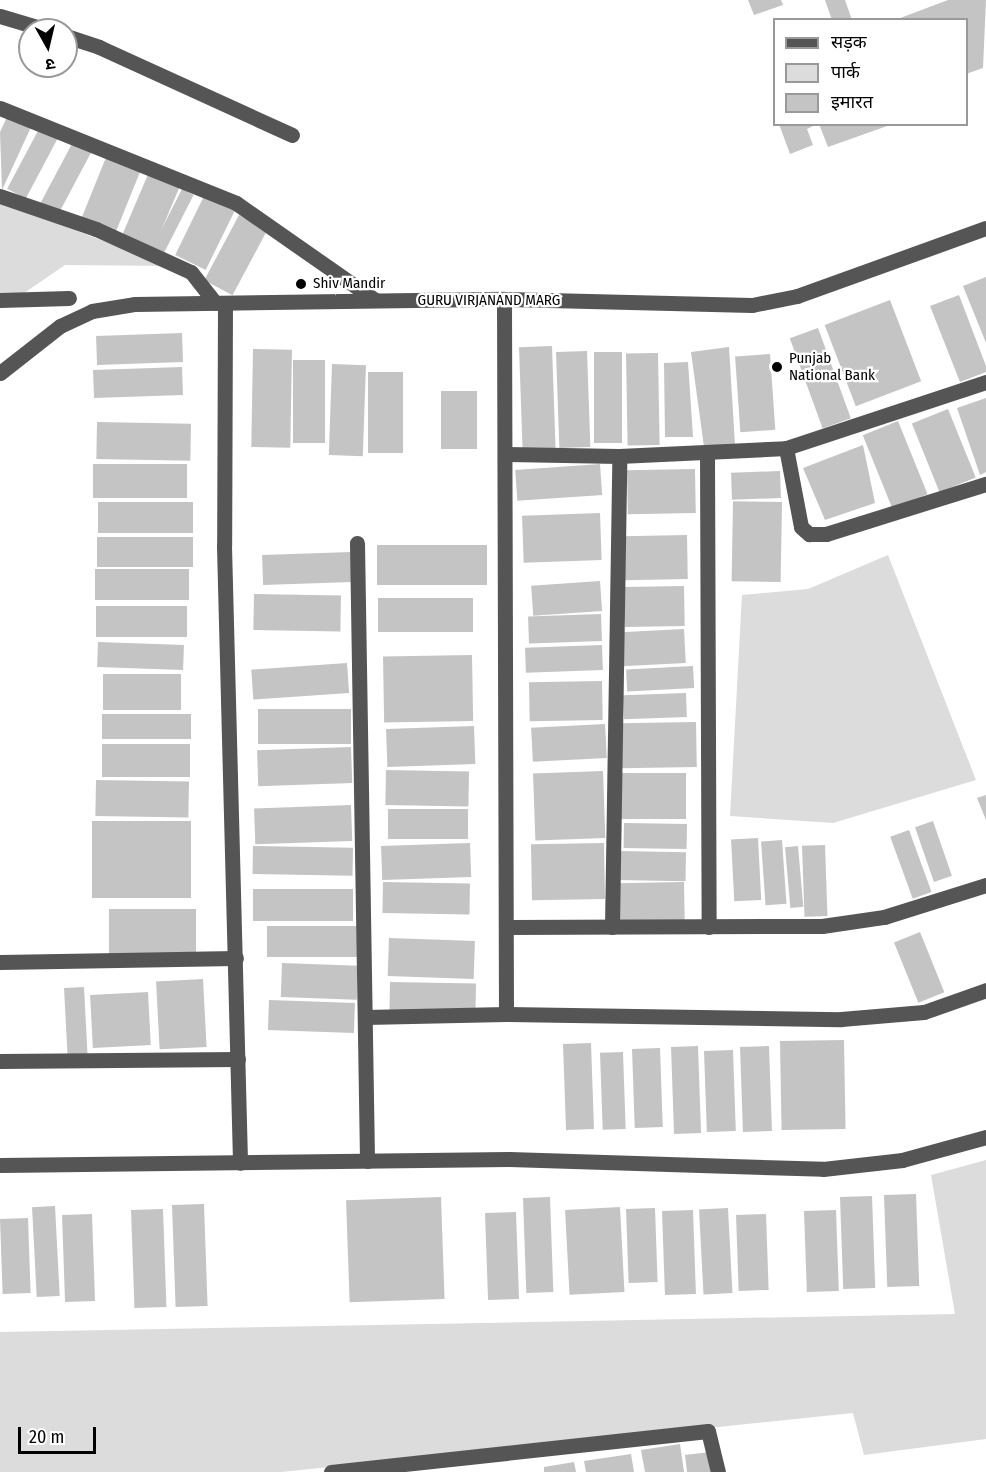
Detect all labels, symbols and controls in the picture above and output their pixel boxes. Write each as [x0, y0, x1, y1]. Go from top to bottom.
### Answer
north arrow [18, 18, 78, 78]
legend [773, 18, 968, 126]
text: सड़क [831, 31, 867, 53]
text: उ [44, 54, 56, 74]
text: पार्क [831, 61, 860, 83]
text: इमारत [831, 91, 873, 113]
place label: Shiv Mandir [313, 275, 385, 293]
marker: Shiv Mandir [294, 277, 308, 291]
street label: GURU VIRJANAND MARG [418, 292, 560, 310]
place label: Punjab National Bank [789, 349, 875, 384]
marker: Punjab National Bank [770, 360, 784, 374]
scale bar [21, 1415, 99, 1453]
text: 20 m [29, 1426, 64, 1448]

